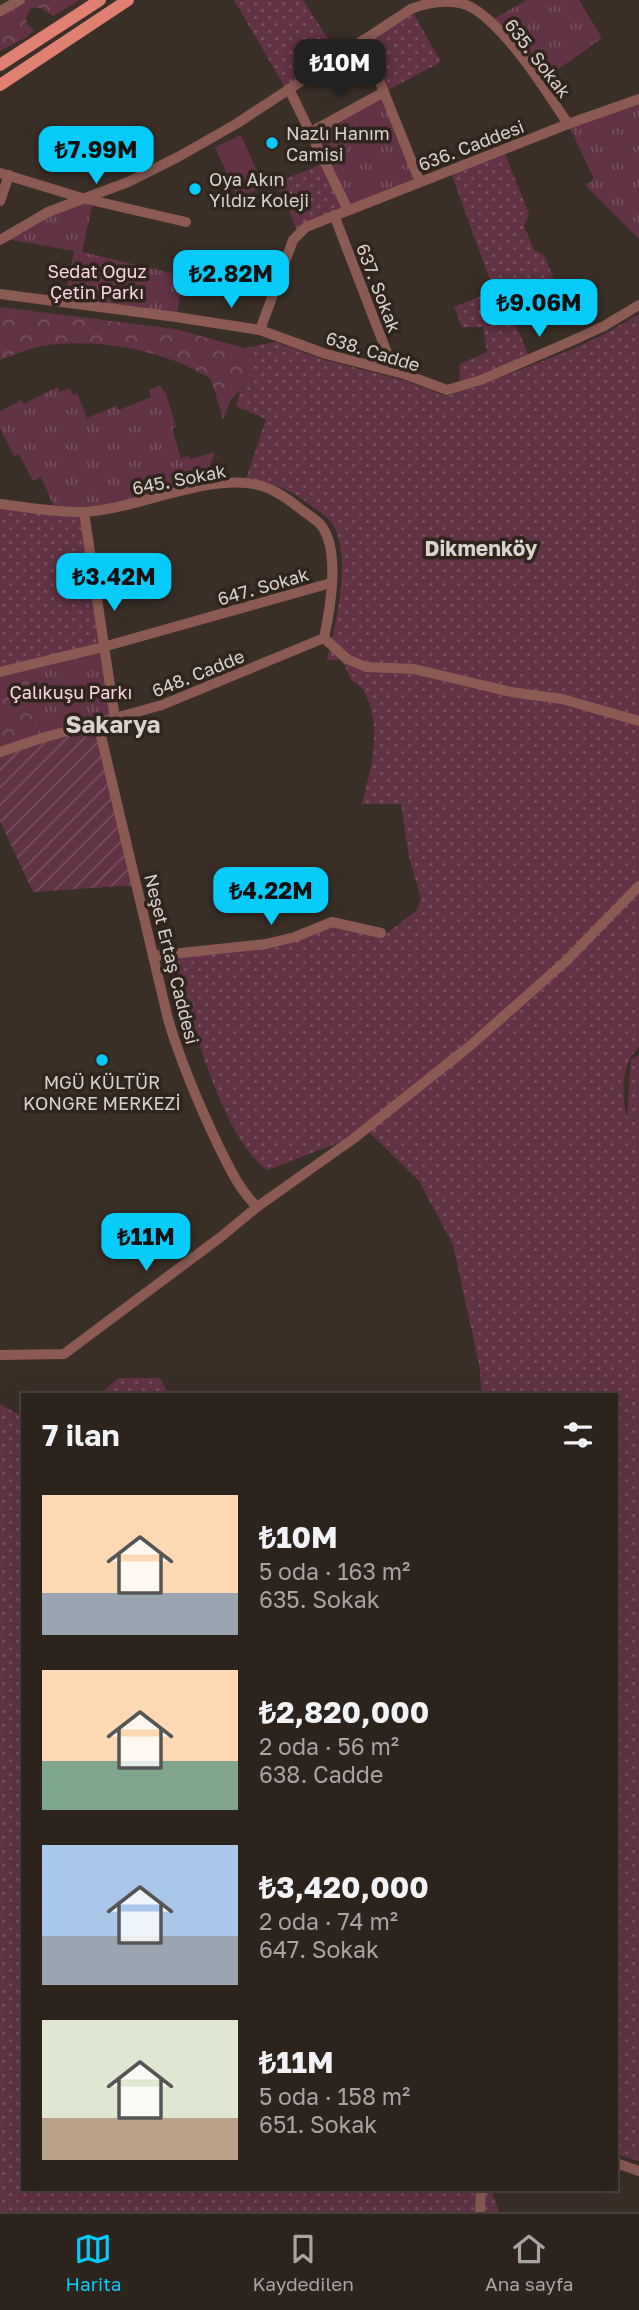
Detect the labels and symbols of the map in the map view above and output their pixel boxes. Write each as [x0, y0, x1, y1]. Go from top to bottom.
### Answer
street label: 635. Sokak [500, 14, 576, 102]
pin: ₺10M [299, 40, 381, 99]
street label: 636. Caddesi [415, 115, 527, 175]
place label: Nazlı Hanım Camisi [286, 122, 390, 165]
pin: ₺7.99M [39, 127, 153, 186]
marker: Nazlı Hanım Camisi [264, 135, 280, 151]
place label: Oya Akın Yıldız Koleji [209, 168, 309, 211]
marker: Oya Akın Yıldız Koleji [187, 181, 203, 197]
street label: 637. Sokak [352, 240, 406, 336]
pin: ₺2.82M [174, 250, 288, 310]
park label: Sedat Oğuz Çetin Parkı [47, 260, 147, 303]
pin: ₺9.06M [482, 280, 596, 339]
street label: 638. Cadde [323, 326, 423, 376]
street label: 645. Sokak [130, 459, 228, 499]
district label: Dikmenköy [425, 535, 538, 561]
pin: ₺3.42M [57, 554, 171, 613]
street label: 647. Sokak [215, 562, 311, 610]
street label: 648. Cadde [149, 644, 247, 702]
park label: Çalıkuşu Parkı [10, 681, 132, 703]
district label: Sakarya [65, 709, 161, 738]
pin: ₺4.22M [214, 867, 328, 927]
street label: Neşet Ertaş Caddesi [140, 871, 204, 1047]
marker: MGÜ KÜLTÜR KONGRE MERKEZİ [94, 1052, 110, 1068]
place label: MGÜ KÜLTÜR KONGRE MERKEZİ [23, 1071, 181, 1114]
pin: ₺11M [105, 1214, 187, 1273]

